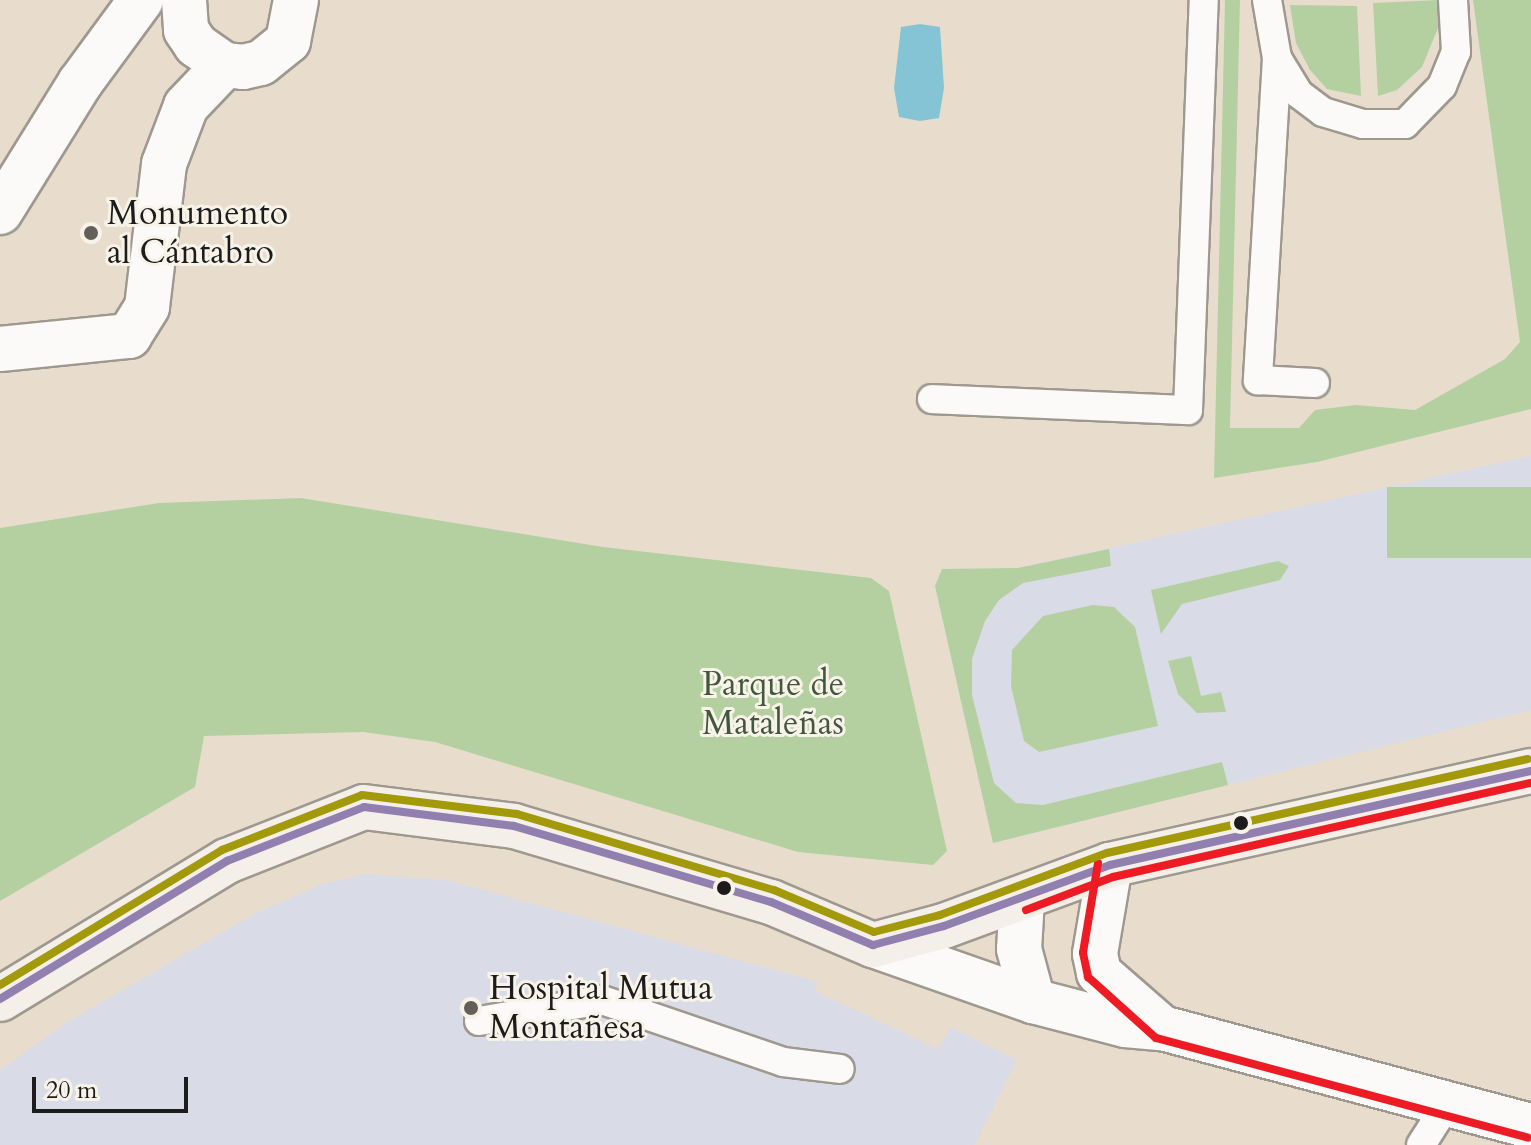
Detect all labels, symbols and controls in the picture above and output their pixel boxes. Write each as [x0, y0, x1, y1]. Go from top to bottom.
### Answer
place label: Monumento al Cántabro [107, 193, 288, 272]
marker: Monumento al Cántabro [82, 224, 100, 242]
park label: Parque de Mataleñas [702, 664, 844, 744]
unlabelled marker [1233, 815, 1249, 831]
unlabelled marker [716, 880, 732, 896]
place label: Hospital Mutua Montañesa [489, 968, 713, 1048]
marker: Hospital Mutua Montañesa [460, 997, 482, 1019]
scale bar [36, 1061, 192, 1111]
text: 20 m [46, 1074, 97, 1107]

